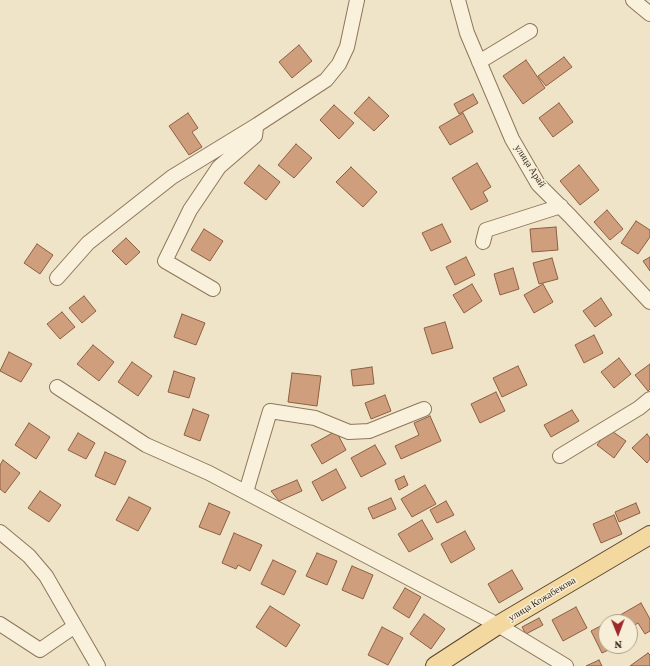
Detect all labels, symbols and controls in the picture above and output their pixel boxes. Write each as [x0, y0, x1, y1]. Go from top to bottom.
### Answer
street label: улица Арай [512, 142, 548, 190]
street label: улица Кожабекова [506, 574, 578, 624]
north arrow [598, 614, 638, 654]
text: N [614, 639, 622, 651]

